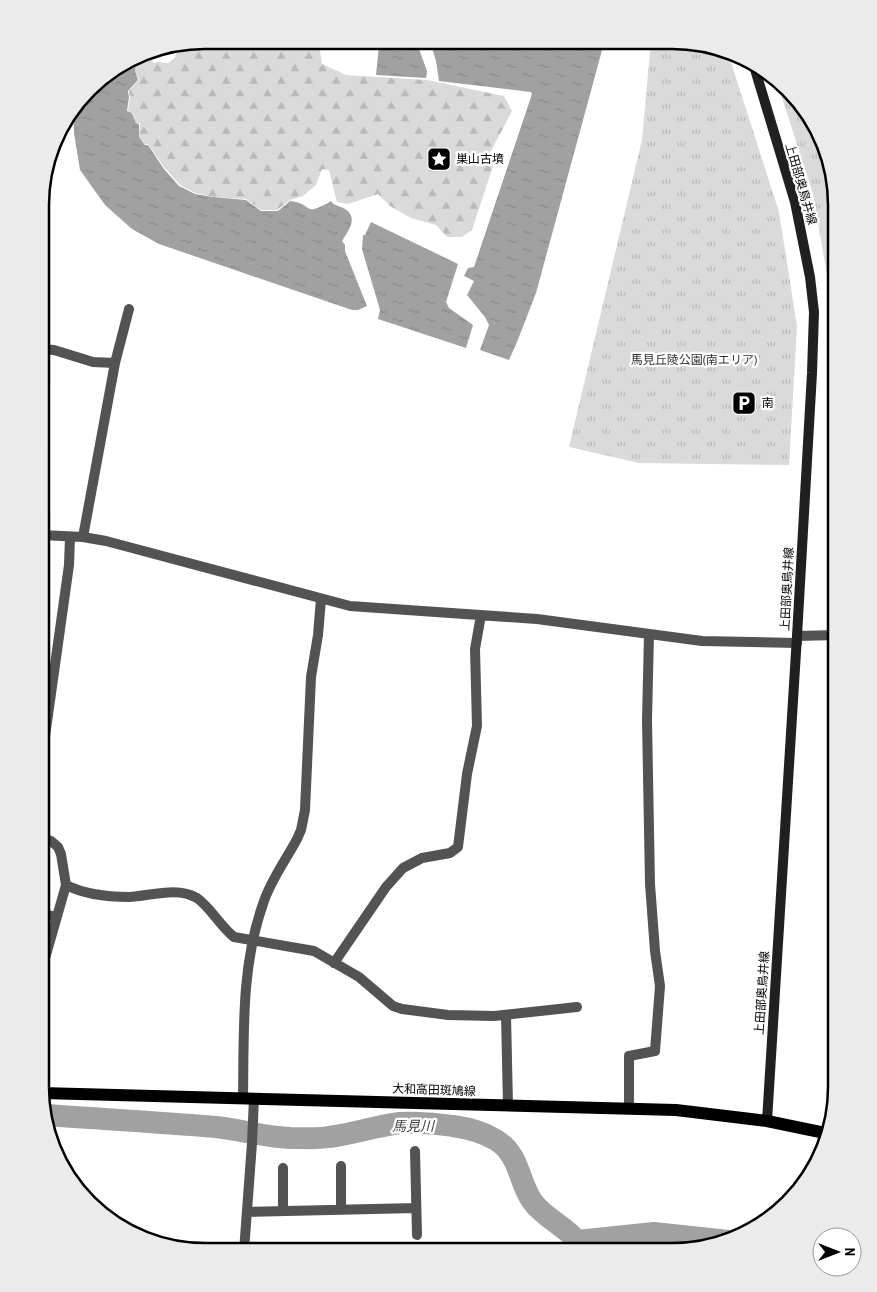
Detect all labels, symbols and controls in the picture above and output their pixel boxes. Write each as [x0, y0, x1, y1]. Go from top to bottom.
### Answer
street label: 上田部奥鳥井線 [782, 141, 820, 227]
place icon: 巣山古墳 [426, 146, 452, 172]
place label: 巣山古墳 [456, 151, 504, 167]
park label: 馬見丘陵公園(南エリア) [631, 352, 757, 368]
parking icon: 南 [731, 390, 757, 416]
place label: 南 [762, 395, 774, 411]
street label: 上田部奥鳥井線 [777, 547, 797, 631]
street label: 上田部奥鳥井線 [751, 951, 773, 1035]
street label: 大和高田斑鳩線 [392, 1081, 476, 1099]
water label: 馬見川 [392, 1117, 436, 1135]
north arrow [812, 1227, 862, 1277]
text: N [841, 1248, 859, 1256]

